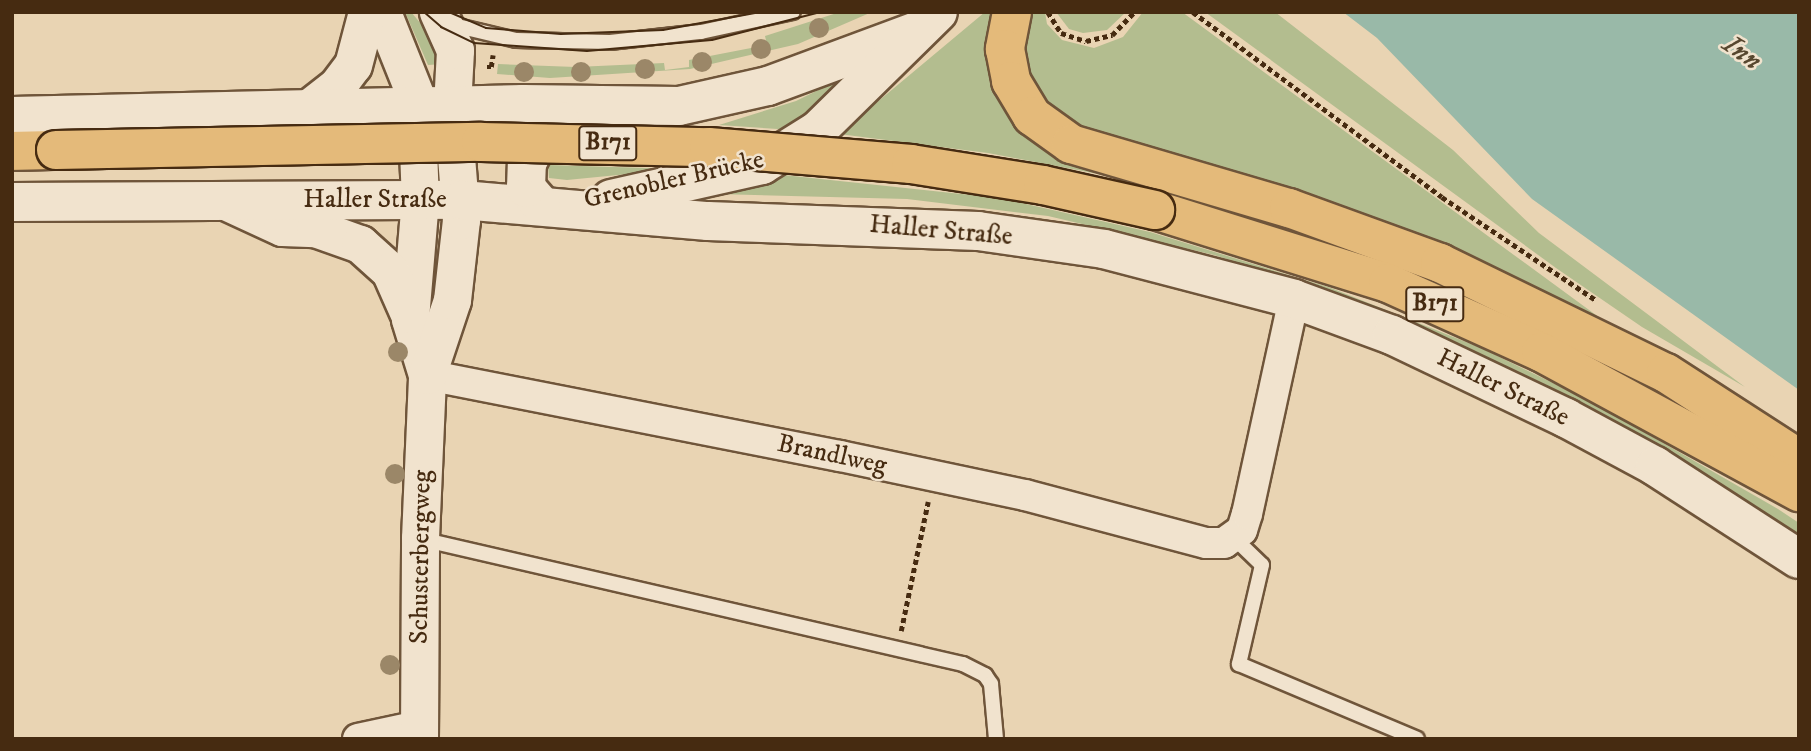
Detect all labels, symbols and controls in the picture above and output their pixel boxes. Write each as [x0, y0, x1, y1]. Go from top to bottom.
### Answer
water label: Inn [1716, 28, 1768, 78]
road number: B171 [578, 122, 638, 163]
street label: Grenobler Brücke [581, 144, 767, 216]
street label: Haller Straße [303, 184, 447, 216]
street label: Haller Straße [868, 209, 1014, 253]
road number: B171 [1405, 284, 1465, 324]
street label: Haller Straße [1432, 343, 1574, 433]
street label: Brandlweg [774, 428, 890, 482]
street label: Schusterbergweg [404, 470, 438, 644]

